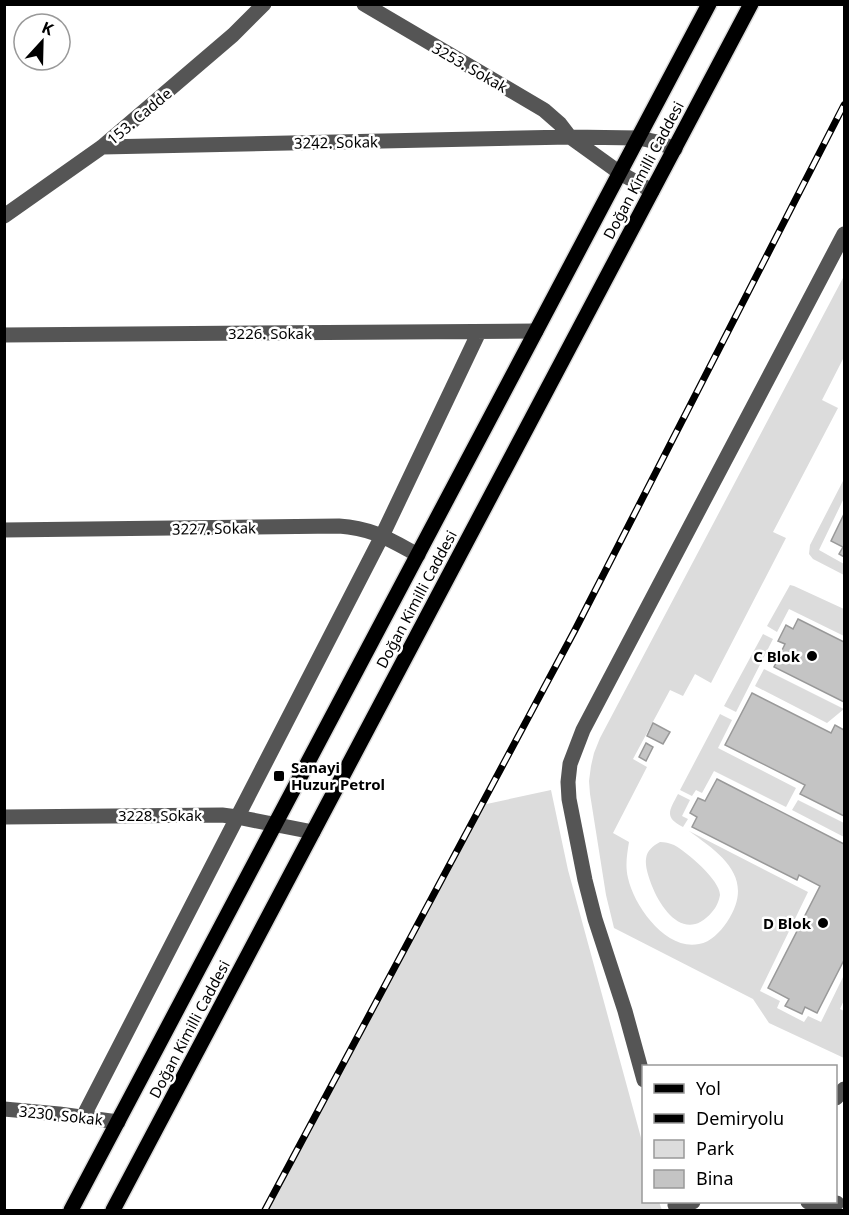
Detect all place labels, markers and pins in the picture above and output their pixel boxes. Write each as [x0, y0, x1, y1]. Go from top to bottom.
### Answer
place label: C Blok [753, 646, 801, 666]
marker: C Blok [805, 649, 819, 663]
place label: Sanayi Huzur Petrol [291, 757, 385, 794]
marker: Sanayi Huzur Petrol [272, 769, 286, 783]
place label: D Blok [763, 913, 812, 933]
marker: D Blok [816, 916, 830, 930]

